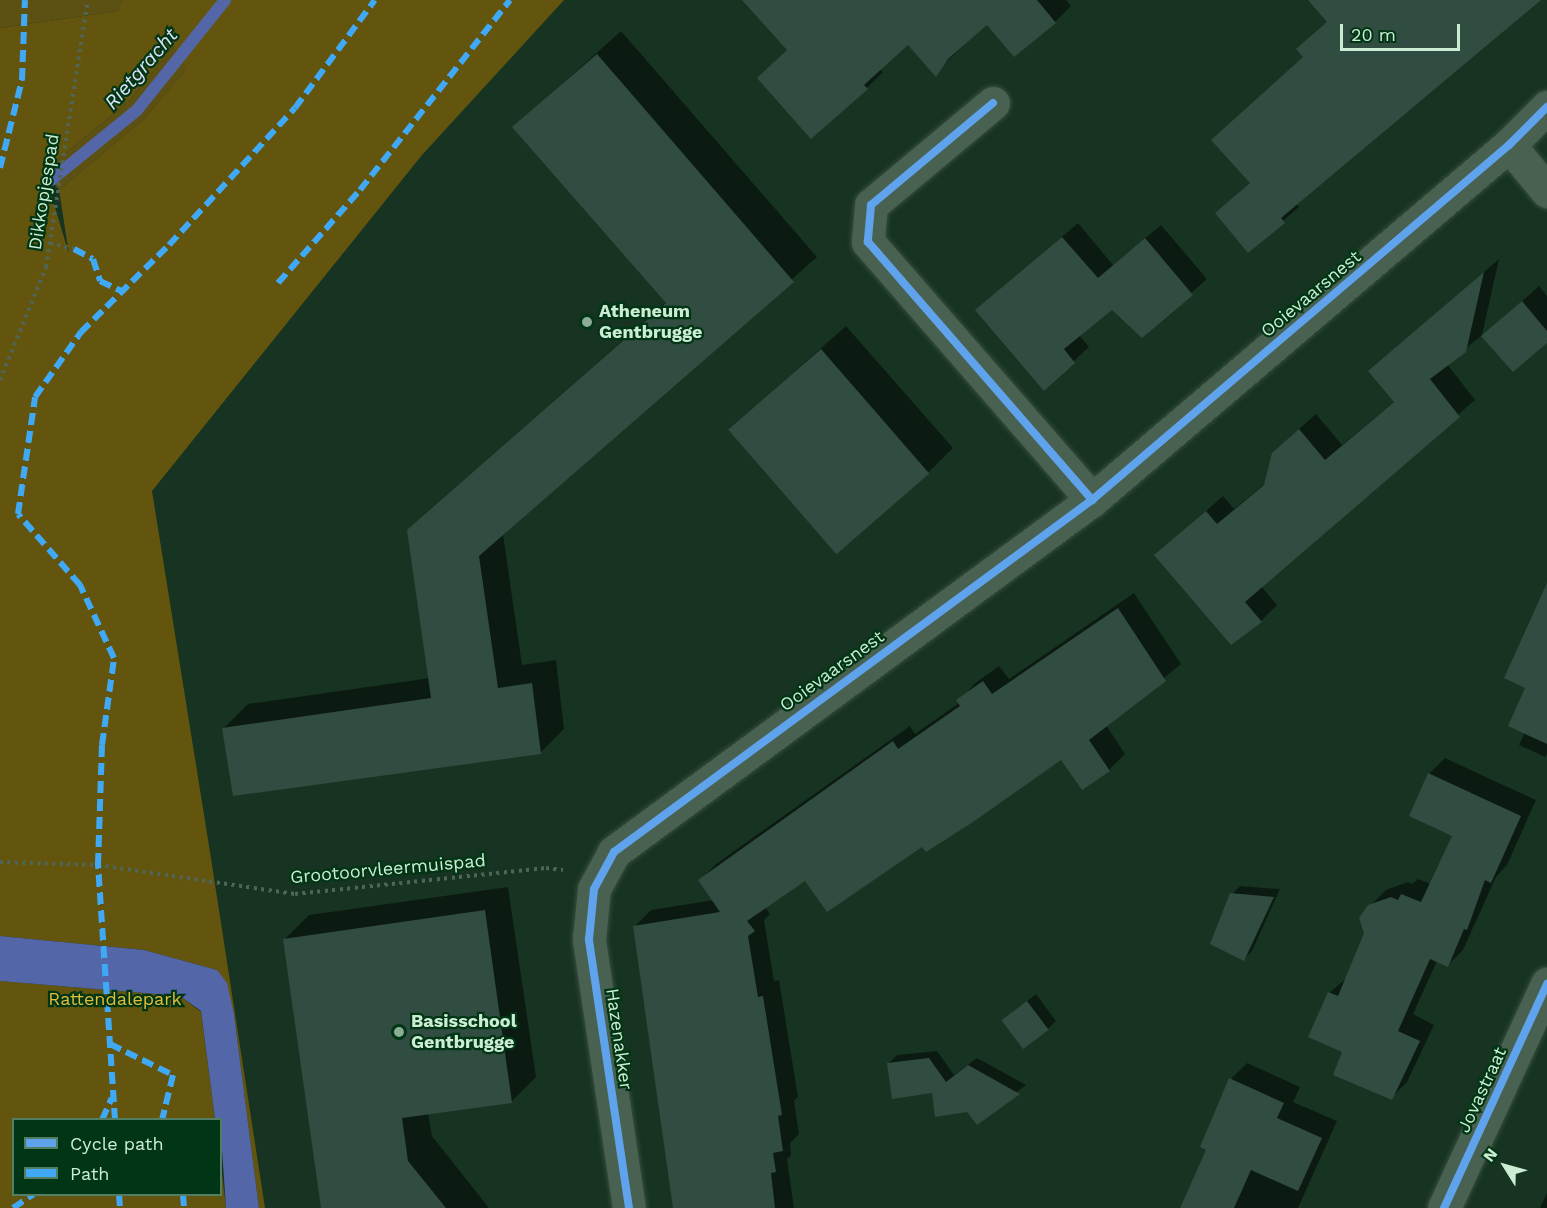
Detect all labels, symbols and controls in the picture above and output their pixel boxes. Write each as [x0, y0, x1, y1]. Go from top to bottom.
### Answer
scale bar [1343, 12, 1463, 50]
water label: Rietgracht [99, 24, 183, 114]
text: 20 m [1351, 24, 1396, 45]
street label: Dikkopjespad [24, 132, 64, 252]
street label: Ooievaarsnest [1257, 246, 1365, 342]
place label: Atheneum Gentbrugge [599, 301, 702, 344]
marker: Atheneum Gentbrugge [580, 315, 594, 329]
street label: Ooievaarsnest [776, 626, 888, 716]
street label: Grootoorvleermuispad [289, 850, 487, 888]
street label: Hazenakker [601, 987, 637, 1091]
park label: Rattendalepark [48, 988, 182, 1010]
place label: Basisschool Gentbrugge [411, 1011, 517, 1054]
marker: Basisschool Gentbrugge [392, 1025, 406, 1039]
street label: Jovastraat [1453, 1044, 1511, 1136]
legend [12, 1118, 222, 1196]
text: Cycle path [70, 1133, 164, 1154]
north arrow [1475, 1136, 1535, 1196]
text: N [1479, 1144, 1501, 1165]
text: Path [70, 1163, 110, 1184]

